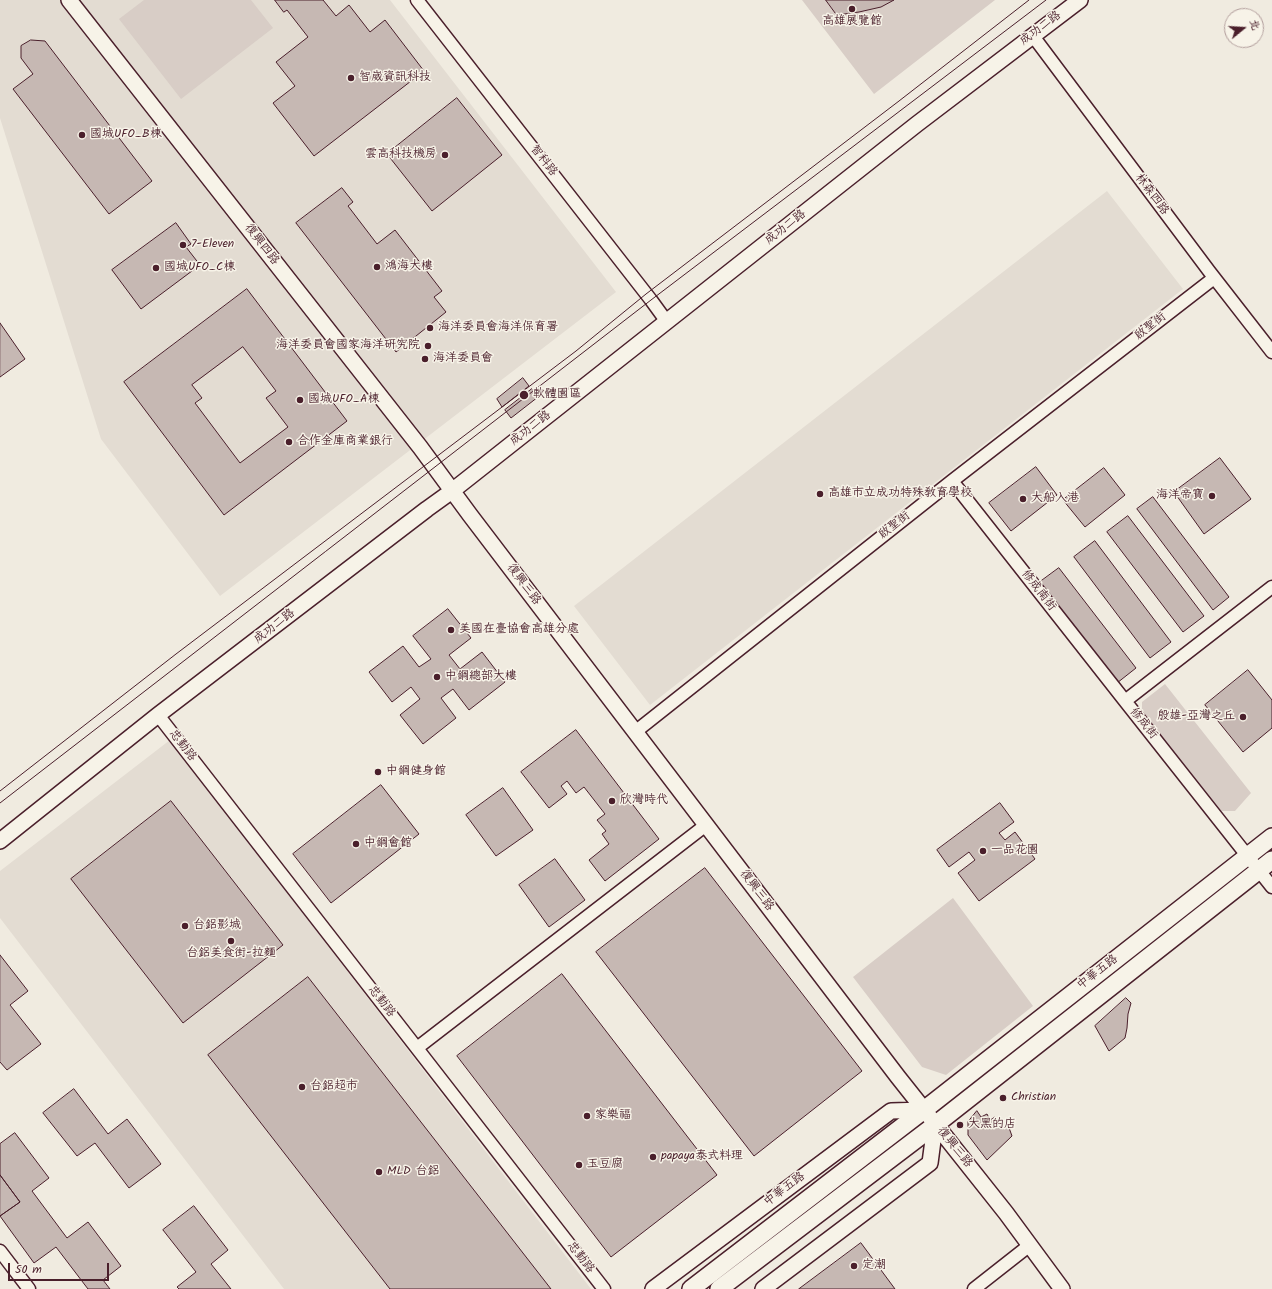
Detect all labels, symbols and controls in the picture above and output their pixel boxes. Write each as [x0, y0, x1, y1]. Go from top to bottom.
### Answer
marker: 高雄展覽館 [847, 4, 857, 14]
north arrow [1224, 8, 1264, 48]
street label: 成功二路 [1017, 9, 1065, 49]
place label: 高雄展覽館 [822, 15, 882, 29]
text: 北 [1244, 17, 1265, 33]
place label: 智崴資訊科技 [359, 71, 431, 85]
marker: 智崴資訊科技 [346, 73, 356, 83]
place label: 國城UFO_B棟 [90, 128, 162, 142]
marker: 國城UFO_B棟 [77, 130, 87, 140]
street label: 智科路 [526, 142, 560, 180]
place label: 雲高科技機房 [365, 148, 437, 162]
marker: 雲高科技機房 [440, 150, 450, 160]
street label: 林森四路 [1131, 171, 1171, 219]
street label: 成功二路 [763, 208, 809, 248]
street label: 復興四路 [241, 222, 281, 268]
place label: 7-Eleven [191, 238, 234, 252]
marker: 7-Eleven [178, 240, 188, 250]
place label: 鴻海大樓 [385, 260, 433, 274]
place label: 國城UFO_C棟 [164, 261, 235, 275]
marker: 鴻海大樓 [372, 262, 382, 272]
marker: 國城UFO_C棟 [151, 263, 161, 273]
street label: 啟聖街 [1132, 310, 1170, 344]
place label: 海洋委員會海洋保育署 [438, 321, 558, 335]
marker: 海洋委員會海洋保育署 [425, 323, 435, 333]
place label: 海洋委員會國家海洋研究院 [276, 339, 420, 353]
marker: 海洋委員會國家海洋研究院 [423, 341, 433, 351]
place label: 海洋委員會 [433, 352, 493, 366]
marker: 海洋委員會 [420, 354, 430, 364]
place label: 軟體園區 [533, 388, 581, 402]
marker: 軟體園區 [518, 389, 530, 401]
place label: 國城UFO_A棟 [308, 393, 379, 407]
marker: 國城UFO_A棟 [295, 395, 305, 405]
street label: 成功二路 [508, 409, 554, 449]
place label: 合作金庫商業銀行 [297, 435, 393, 449]
marker: 合作金庫商業銀行 [284, 437, 294, 447]
place label: 高雄市立成功特殊教育學校 [828, 487, 972, 501]
marker: 高雄市立成功特殊教育學校 [815, 489, 825, 499]
place label: 海洋帝寶 [1156, 489, 1204, 503]
marker: 海洋帝寶 [1207, 491, 1217, 501]
place label: 大船入港 [1031, 492, 1079, 506]
marker: 大船入港 [1018, 494, 1028, 504]
street label: 啟聖街 [876, 509, 914, 543]
street label: 復興三路 [503, 561, 543, 609]
street label: 修成南街 [1018, 568, 1058, 614]
street label: 成功二路 [252, 607, 298, 647]
place label: 美國在臺協會高雄分處 [459, 623, 579, 637]
marker: 美國在臺協會高雄分處 [446, 625, 456, 635]
place label: 中鋼總部大樓 [445, 670, 517, 684]
marker: 中鋼總部大樓 [432, 672, 442, 682]
street label: 修成街 [1126, 705, 1160, 743]
place label: 殷雄-亞灣之丘 [1157, 710, 1235, 724]
marker: 殷雄-亞灣之丘 [1238, 712, 1248, 722]
street label: 忠勤路 [165, 727, 199, 765]
place label: 中鋼健身館 [386, 765, 446, 779]
marker: 中鋼健身館 [373, 767, 383, 777]
place label: 欣灣時代 [620, 794, 668, 808]
marker: 欣灣時代 [607, 796, 617, 806]
place label: 中鋼會館 [364, 837, 412, 851]
marker: 中鋼會館 [351, 839, 361, 849]
place label: 一品花園 [991, 844, 1039, 858]
marker: 一品花園 [978, 846, 988, 856]
street label: 復興三路 [736, 867, 776, 915]
place label: 台鋁影城 [193, 919, 241, 933]
marker: 台鋁影城 [180, 921, 190, 931]
marker: 台鋁美食街-拉麵 [226, 936, 236, 946]
place label: 台鋁美食街-拉麵 [186, 947, 276, 961]
street label: 中華五路 [1075, 953, 1121, 993]
street label: 忠勤路 [364, 983, 398, 1021]
place label: 台鋁超市 [310, 1080, 358, 1094]
marker: 台鋁超市 [297, 1082, 307, 1092]
place label: Christian [1011, 1091, 1056, 1105]
marker: Christian [998, 1093, 1008, 1103]
place label: 家樂福 [595, 1109, 631, 1123]
marker: 家樂福 [582, 1111, 592, 1121]
place label: 大黑的店 [968, 1118, 1016, 1132]
marker: 大黑的店 [955, 1120, 965, 1130]
street label: 復興三路 [933, 1125, 975, 1171]
place label: papaya泰式料理 [661, 1150, 743, 1164]
marker: papaya泰式料理 [648, 1152, 658, 1162]
place label: 玉豆腐 [587, 1158, 623, 1172]
marker: 玉豆腐 [574, 1160, 584, 1170]
place label: MLD 台鋁 [387, 1165, 440, 1179]
marker: MLD 台鋁 [374, 1167, 384, 1177]
street label: 中華五路 [761, 1170, 809, 1210]
street label: 忠勤路 [563, 1239, 597, 1277]
scale bar [10, 1255, 111, 1281]
place label: 定潮 [862, 1259, 886, 1273]
text: 50 m [15, 1260, 42, 1279]
marker: 定潮 [849, 1261, 859, 1271]

